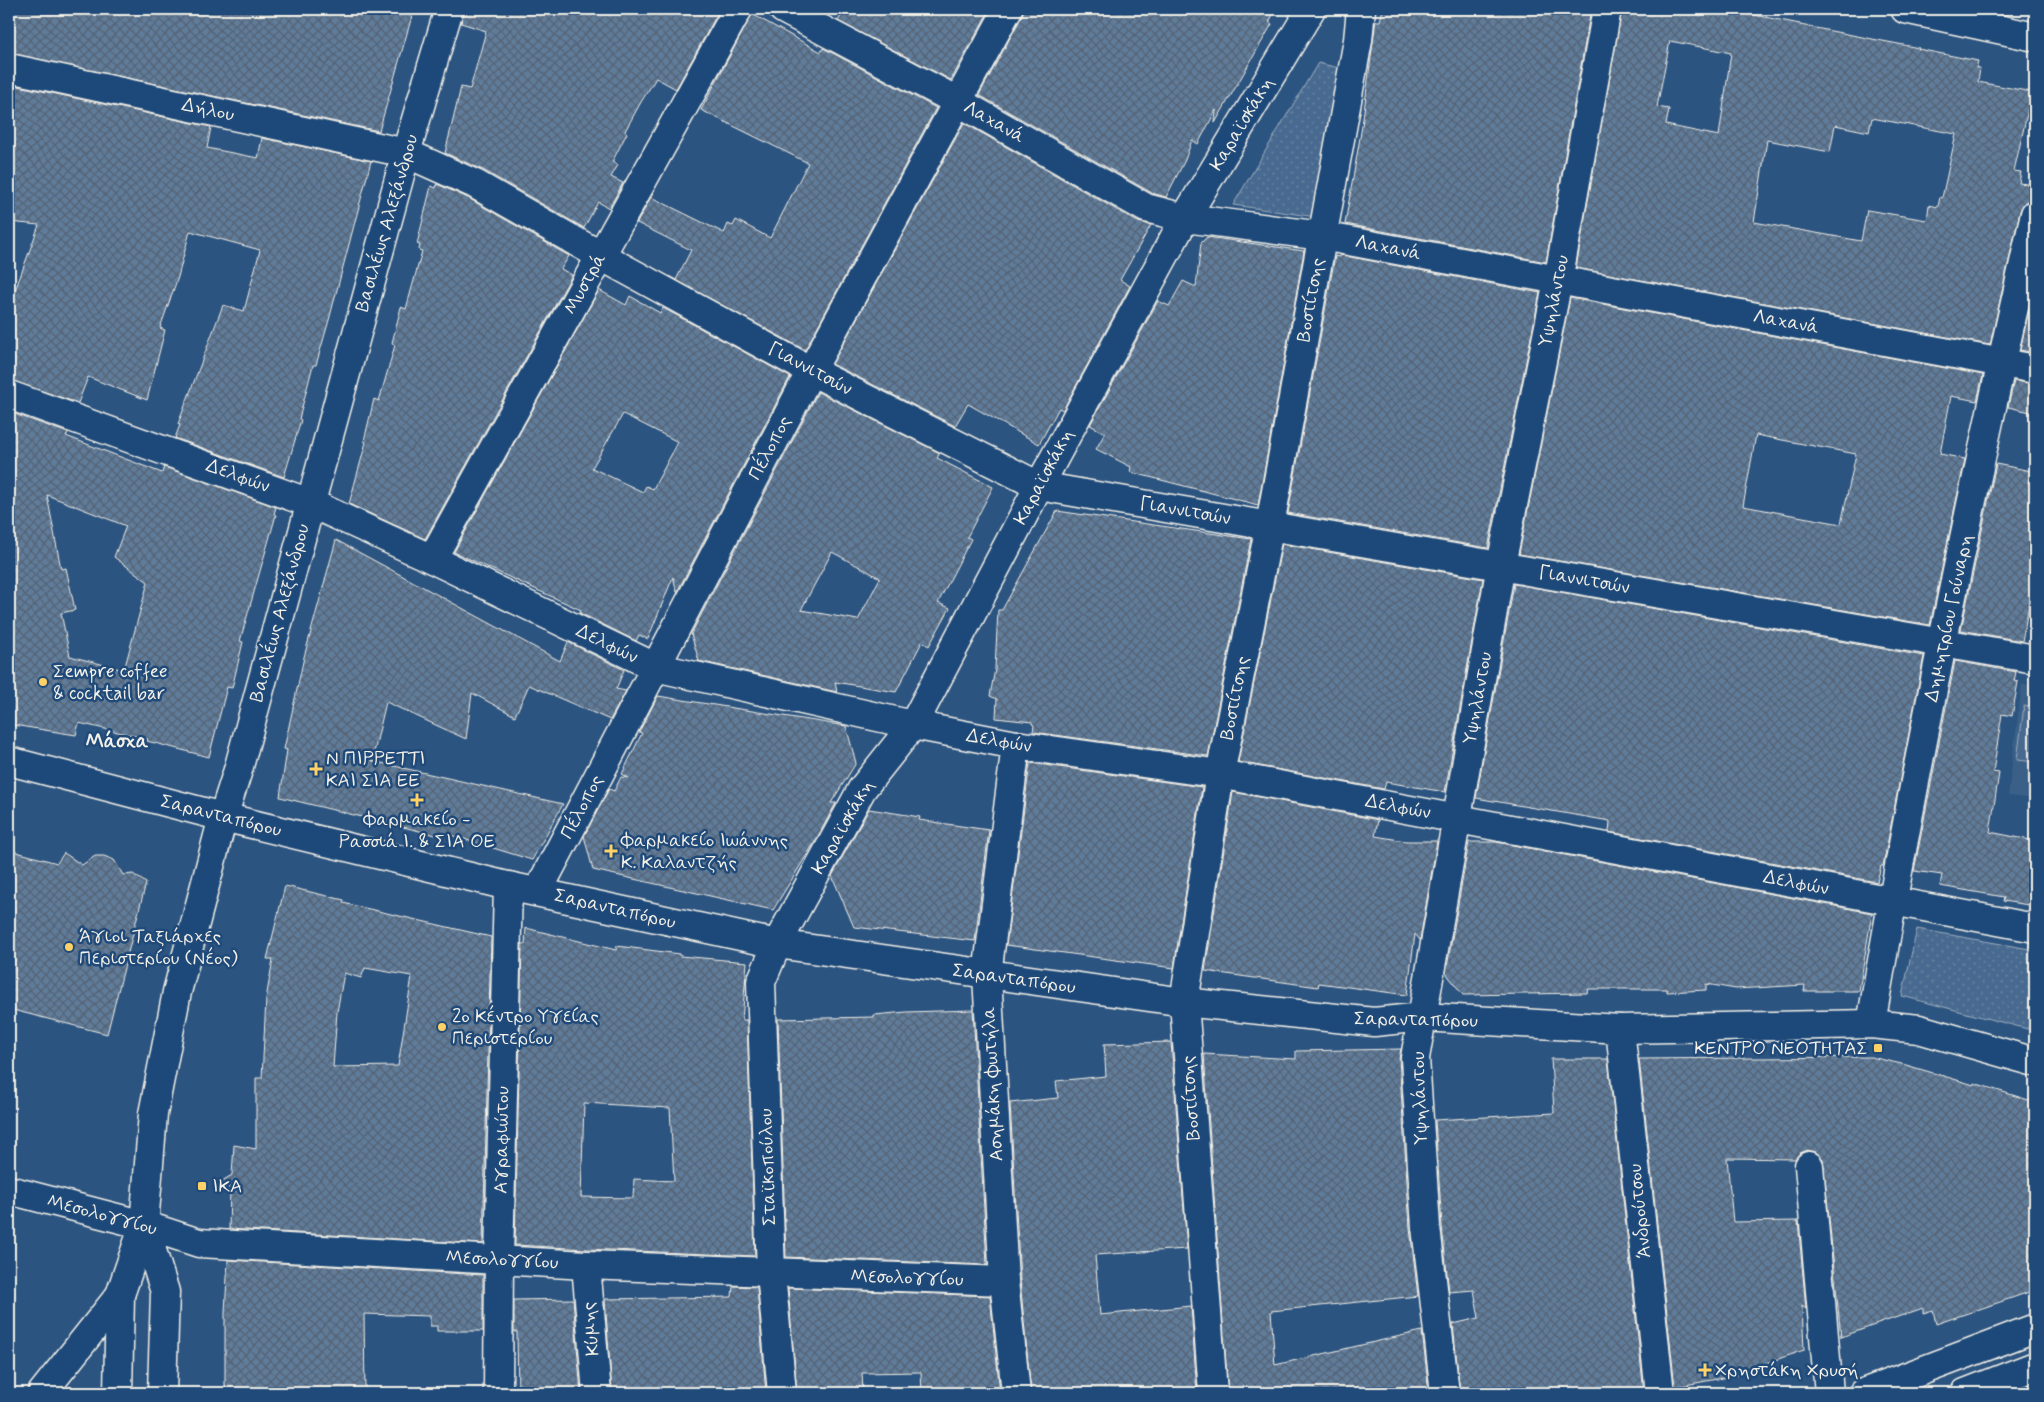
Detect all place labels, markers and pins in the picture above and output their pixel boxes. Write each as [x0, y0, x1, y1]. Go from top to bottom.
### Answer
place label: Σempre coffee & cocktail bar [53, 659, 168, 706]
marker: Σempre coffee & cocktail bar [37, 676, 49, 688]
place label: Ν ΠΙΡΡΕΤΤΙ ΚΑΙ ΣΙΑ ΕΕ [326, 746, 426, 793]
marker: Ν ΠΙΡΡΕΤΤΙ ΚΑΙ ΣΙΑ ΕΕ [310, 763, 322, 775]
marker: Φαρμακείο - Ρασσιά Ι. & ΣΙΑ ΟΕ [411, 794, 423, 806]
place label: Φαρμακείο - Ρασσιά Ι. & ΣΙΑ ΟΕ [339, 807, 495, 854]
place label: Φαρμακείο Ιωάννης Κ. Καλαντζής [620, 828, 788, 875]
marker: Φαρμακείο Ιωάννης Κ. Καλαντζής [605, 845, 617, 857]
place label: Άγιοι Ταξιάρχες Περιστερίου (Νέος) [79, 924, 238, 971]
marker: Άγιοι Ταξιάρχες Περιστερίου (Νέος) [63, 941, 75, 953]
place label: 2ο Κέντρο Υγείας Περιστερίου [452, 1004, 599, 1051]
marker: 2ο Κέντρο Υγείας Περιστερίου [436, 1021, 448, 1033]
place label: ΚΕΝΤΡΟ ΝΕΟΤΗΤΑΣ [1694, 1036, 1868, 1061]
marker: ΚΕΝΤΡΟ ΝΕΟΤΗΤΑΣ [1872, 1042, 1884, 1054]
place label: ΙΚΑ [212, 1174, 242, 1199]
marker: ΙΚΑ [196, 1180, 208, 1192]
place label: Χρηστάκη Χρυσή [1715, 1358, 1859, 1383]
marker: Χρηστάκη Χρυσή [1699, 1364, 1711, 1376]

